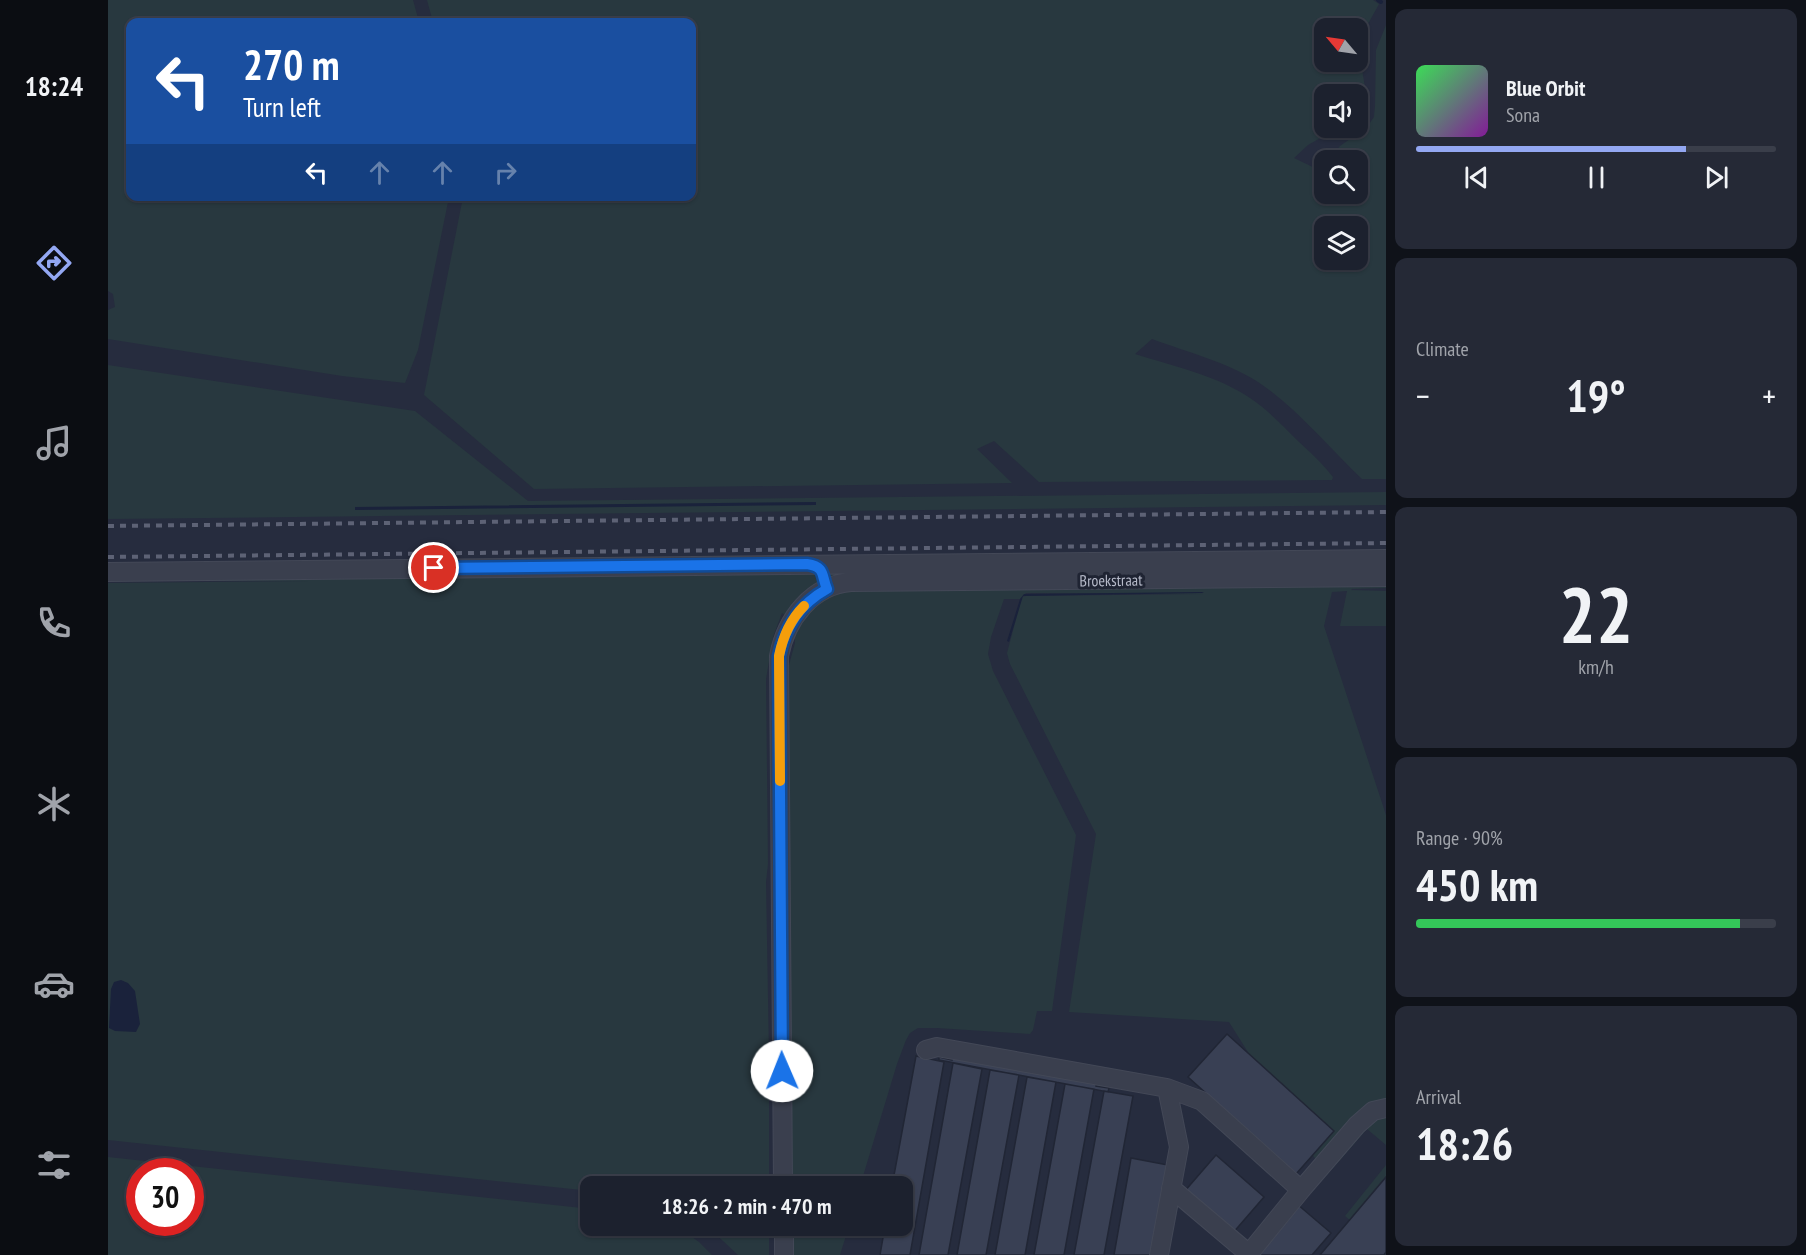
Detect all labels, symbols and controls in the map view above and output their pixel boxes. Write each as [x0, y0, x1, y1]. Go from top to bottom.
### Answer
north arrow [1314, 18, 1368, 72]
map controls [1314, 18, 1368, 270]
text: 270 m [243, 37, 340, 92]
icon: left [144, 42, 222, 120]
text: 18:24 [25, 69, 83, 103]
text: Blue Orbit [1506, 74, 1585, 102]
button: sound [1314, 84, 1368, 138]
text: Turn left [243, 90, 321, 124]
text: Sona [1506, 102, 1540, 128]
button: search [1314, 150, 1368, 204]
icon: left [300, 156, 333, 189]
icon: ahead [363, 156, 396, 189]
icon: ahead [426, 156, 459, 189]
icon: right [489, 156, 522, 189]
icon: previous [1460, 161, 1493, 194]
icon: pause [1580, 161, 1613, 194]
icon: next [1700, 161, 1733, 194]
button: layers [1314, 216, 1368, 270]
icon: directions [33, 242, 75, 284]
text: Climate [1416, 336, 1469, 362]
text: 19° [1566, 366, 1626, 424]
text: − [1416, 374, 1430, 417]
text: + [1762, 374, 1776, 417]
icon: music [33, 422, 75, 464]
pin [408, 542, 459, 593]
icon: arrive [417, 551, 450, 584]
text: 22 [1559, 564, 1633, 665]
street label: Broekstraat [1079, 569, 1143, 591]
icon: phone [33, 602, 75, 644]
text: km/h [1578, 654, 1614, 680]
icon: climate [33, 783, 75, 825]
text: Range · 90% [1416, 825, 1503, 851]
text: 450 km [1416, 855, 1538, 913]
icon: car [33, 963, 75, 1005]
position arrow [750, 1039, 814, 1103]
text: Arrival [1416, 1084, 1461, 1110]
text: 18:26 [1416, 1114, 1513, 1172]
icon: filters [33, 1144, 75, 1186]
speed limit sign: 30 [126, 1158, 204, 1236]
text: 18:26 · 2 min · 470 m [661, 1192, 832, 1220]

